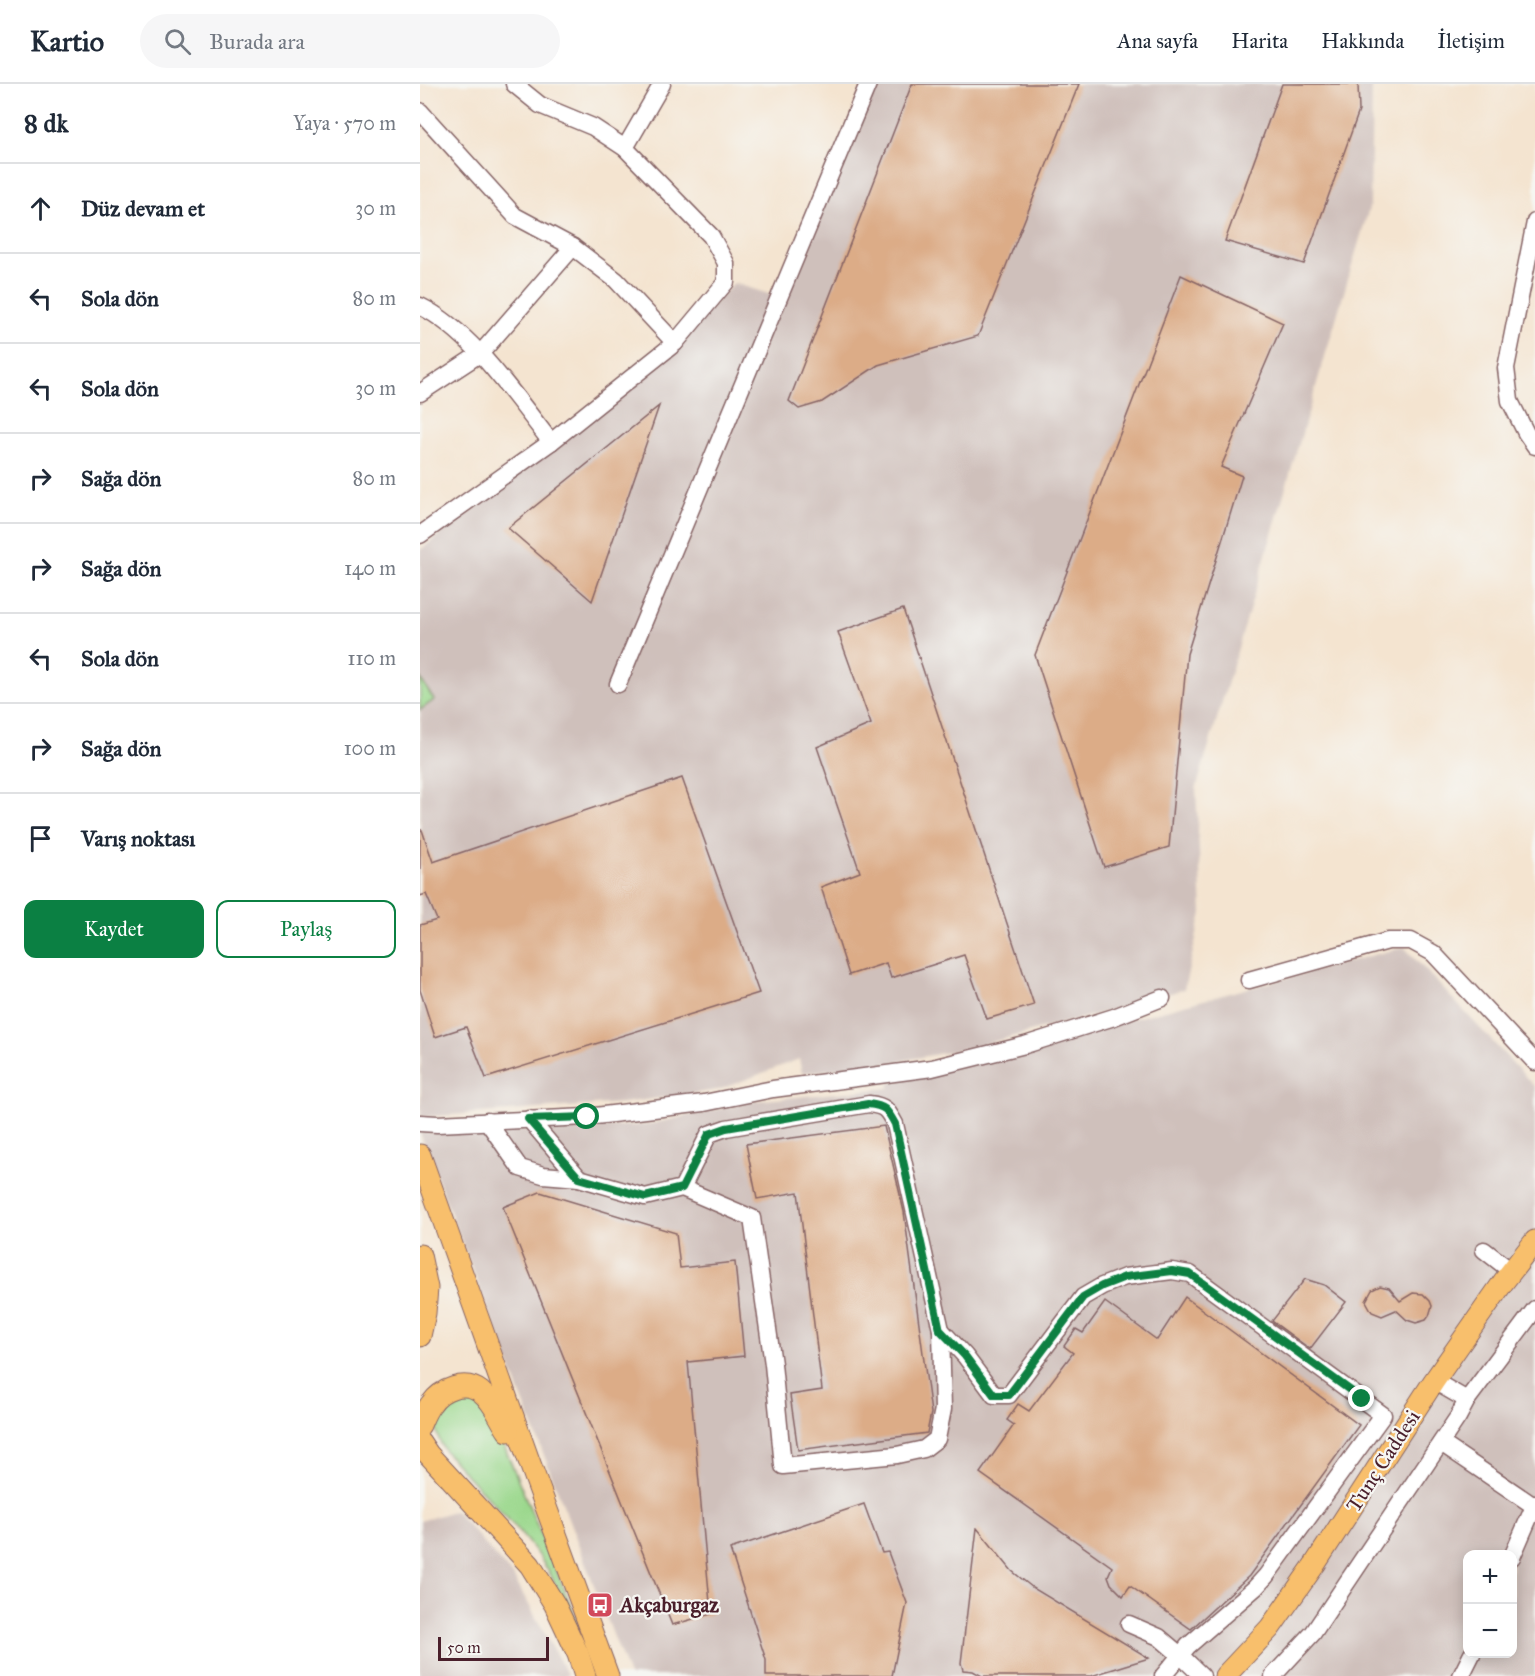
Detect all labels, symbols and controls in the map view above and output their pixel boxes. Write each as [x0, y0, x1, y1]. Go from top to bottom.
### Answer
search box [140, 14, 560, 68]
text: Kartio [30, 24, 104, 59]
icon: search [161, 25, 194, 58]
text: Burada ara [209, 28, 305, 55]
text: Ana sayfa [1117, 28, 1198, 54]
text: Harita [1231, 28, 1288, 54]
text: Hakkında [1321, 28, 1404, 54]
text: İletişim [1437, 28, 1505, 54]
text: 8 dk [24, 107, 69, 139]
text: Yaya · 570 m [293, 111, 396, 135]
icon: ahead [24, 192, 57, 225]
text: Düz devam et [81, 195, 205, 222]
text: 30 m [355, 196, 396, 220]
icon: left [24, 282, 57, 315]
text: Sola dön [81, 285, 159, 312]
text: 80 m [353, 286, 396, 310]
icon: left [24, 372, 57, 405]
text: Sola dön [81, 375, 159, 402]
text: 30 m [355, 376, 396, 400]
icon: right [24, 462, 57, 495]
text: Sağa dön [81, 465, 161, 492]
text: 80 m [353, 466, 396, 490]
icon: right [24, 552, 57, 585]
text: Sağa dön [81, 555, 161, 582]
text: 140 m [344, 556, 396, 580]
icon: left [24, 642, 57, 675]
text: Sola dön [81, 645, 159, 672]
text: 110 m [348, 646, 396, 670]
icon: right [24, 732, 57, 765]
text: Sağa dön [81, 735, 161, 762]
text: 100 m [344, 736, 396, 760]
icon: arrive [24, 822, 57, 855]
text: Varış noktası [81, 825, 195, 852]
button: Kaydet [24, 900, 204, 958]
button: Paylaş [216, 900, 396, 958]
route start [573, 1103, 599, 1129]
route end [1348, 1385, 1374, 1411]
street label: Tunç Caddesi [1340, 1405, 1426, 1517]
map controls [1463, 1550, 1517, 1658]
button: + [1463, 1550, 1517, 1604]
bus stop icon: Akçaburgaz [585, 1590, 615, 1620]
place label: Akçaburgaz [618, 1592, 719, 1618]
button: − [1463, 1604, 1517, 1658]
scale bar [438, 1634, 549, 1662]
text: 50 m [447, 1638, 481, 1657]

